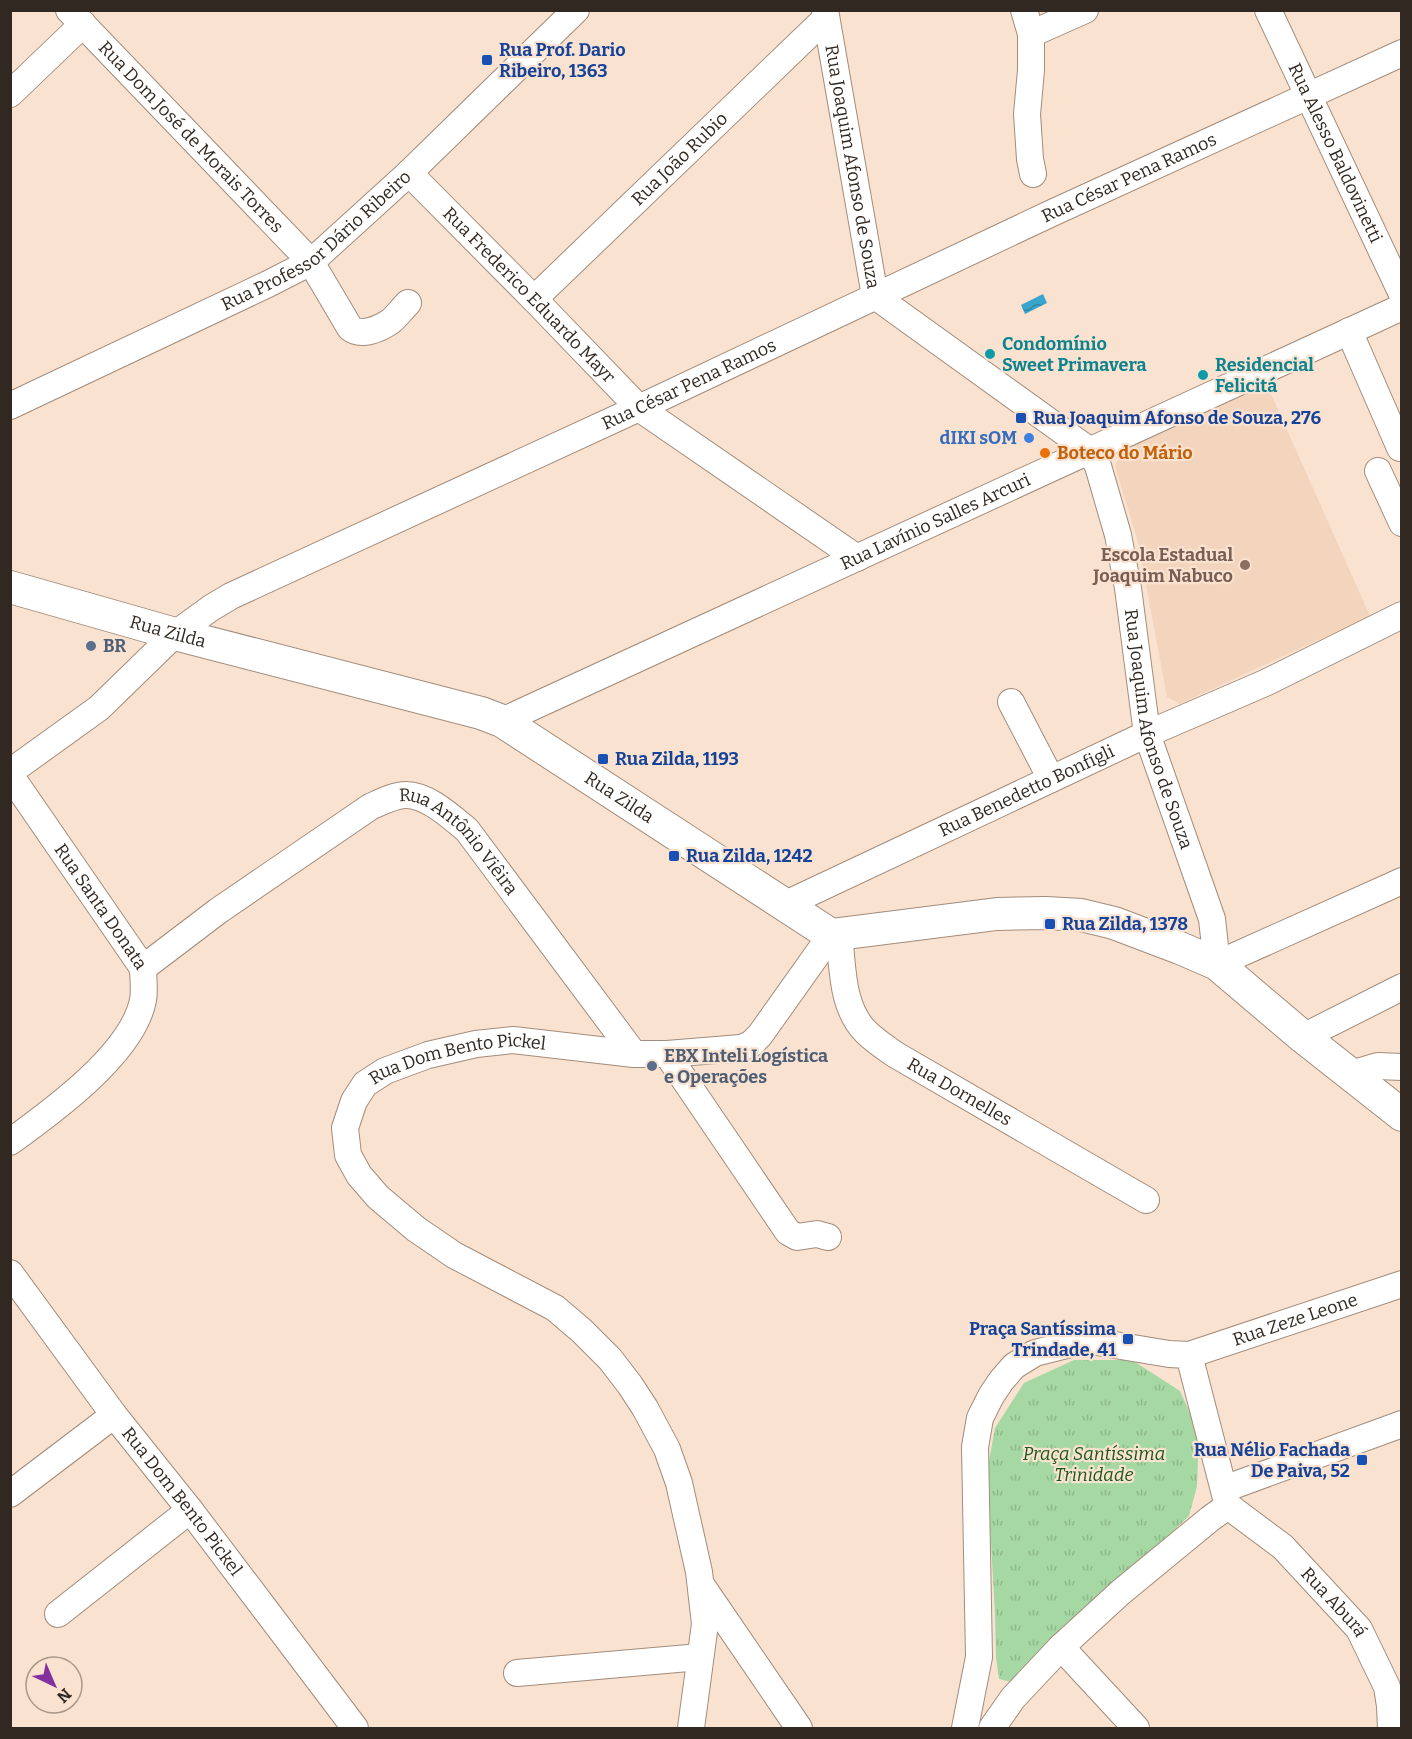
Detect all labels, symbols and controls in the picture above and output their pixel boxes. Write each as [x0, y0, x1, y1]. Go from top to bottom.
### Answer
street label: Rua Dom José de Morais Torres [94, 37, 288, 237]
place label: Rua Prof. Dario Ribeiro, 1363 [499, 39, 626, 82]
street label: Rua Joaquim Afonso de Souza [820, 43, 885, 290]
marker: Rua Prof. Dario Ribeiro, 1363 [480, 53, 494, 67]
street label: Rua Alesso Baldovinetti [1284, 59, 1387, 246]
street label: Rua João Rubio [627, 108, 732, 210]
street label: Rua César Pena Ramos [1038, 128, 1220, 227]
street label: Rua Professor Dário Ribeiro [218, 166, 416, 315]
street label: Rua Frederico Eduardo Mayr [438, 202, 620, 387]
place label: Condomínio Sweet Primavera [1002, 333, 1146, 376]
street label: Rua César Pena Ramos [598, 334, 780, 435]
marker: Condomínio Sweet Primavera [983, 347, 997, 361]
place label: Residencial Felicitá [1215, 354, 1314, 397]
marker: Residencial Felicitá [1196, 368, 1210, 382]
place label: Rua Joaquim Afonso de Souza, 276 [1033, 407, 1322, 429]
marker: Rua Joaquim Afonso de Souza, 276 [1014, 411, 1028, 425]
place label: dIKI sOM [940, 427, 1017, 449]
marker: dIKI sOM [1022, 431, 1036, 445]
place label: Boteco do Mário [1057, 442, 1193, 464]
marker: Boteco do Mário [1038, 446, 1052, 460]
street label: Rua Lavínio Salles Arcuri [837, 468, 1034, 575]
place label: Escola Estadual Joaquim Nabuco [1092, 544, 1233, 587]
marker: Escola Estadual Joaquim Nabuco [1238, 558, 1252, 572]
street label: Rua Joaquim Afonso de Souza [1120, 608, 1198, 852]
street label: Rua Zilda [127, 611, 208, 653]
place label: BR [103, 635, 126, 657]
marker: BR [84, 639, 98, 653]
street label: Rua Benedetto Bonfigli [935, 740, 1118, 842]
place label: Rua Zilda, 1193 [615, 748, 739, 770]
marker: Rua Zilda, 1193 [596, 752, 610, 766]
street label: Rua Zilda [581, 767, 658, 828]
street label: Rua Antônio Viêira [399, 784, 523, 899]
street label: Rua Santa Donata [50, 839, 152, 974]
place label: Rua Zilda, 1242 [686, 845, 813, 867]
marker: Rua Zilda, 1242 [667, 849, 681, 863]
place label: Rua Zilda, 1378 [1062, 913, 1188, 935]
marker: Rua Zilda, 1378 [1043, 917, 1057, 931]
street label: Rua Dom Bento Pickel [365, 1029, 547, 1090]
place label: EBX Inteli Logística e Operações [664, 1045, 828, 1088]
street label: Rua Dornelles [903, 1053, 1016, 1131]
marker: EBX Inteli Logística e Operações [645, 1059, 659, 1073]
street label: Rua Zeze Leone [1230, 1289, 1361, 1351]
place label: Praça Santíssima Trindade, 41 [969, 1318, 1116, 1361]
marker: Praça Santíssima Trindade, 41 [1121, 1332, 1135, 1346]
street label: Rua Dom Bento Pickel [117, 1423, 247, 1580]
place label: Rua Nélio Fachada De Paiva, 52 [1194, 1439, 1350, 1482]
park label: Praça Santíssima Trinidade [1023, 1443, 1165, 1486]
marker: Rua Nélio Fachada De Paiva, 52 [1355, 1453, 1369, 1467]
street label: Rua Aburá [1296, 1563, 1372, 1641]
north arrow [24, 1655, 84, 1715]
text: N [53, 1684, 75, 1707]

